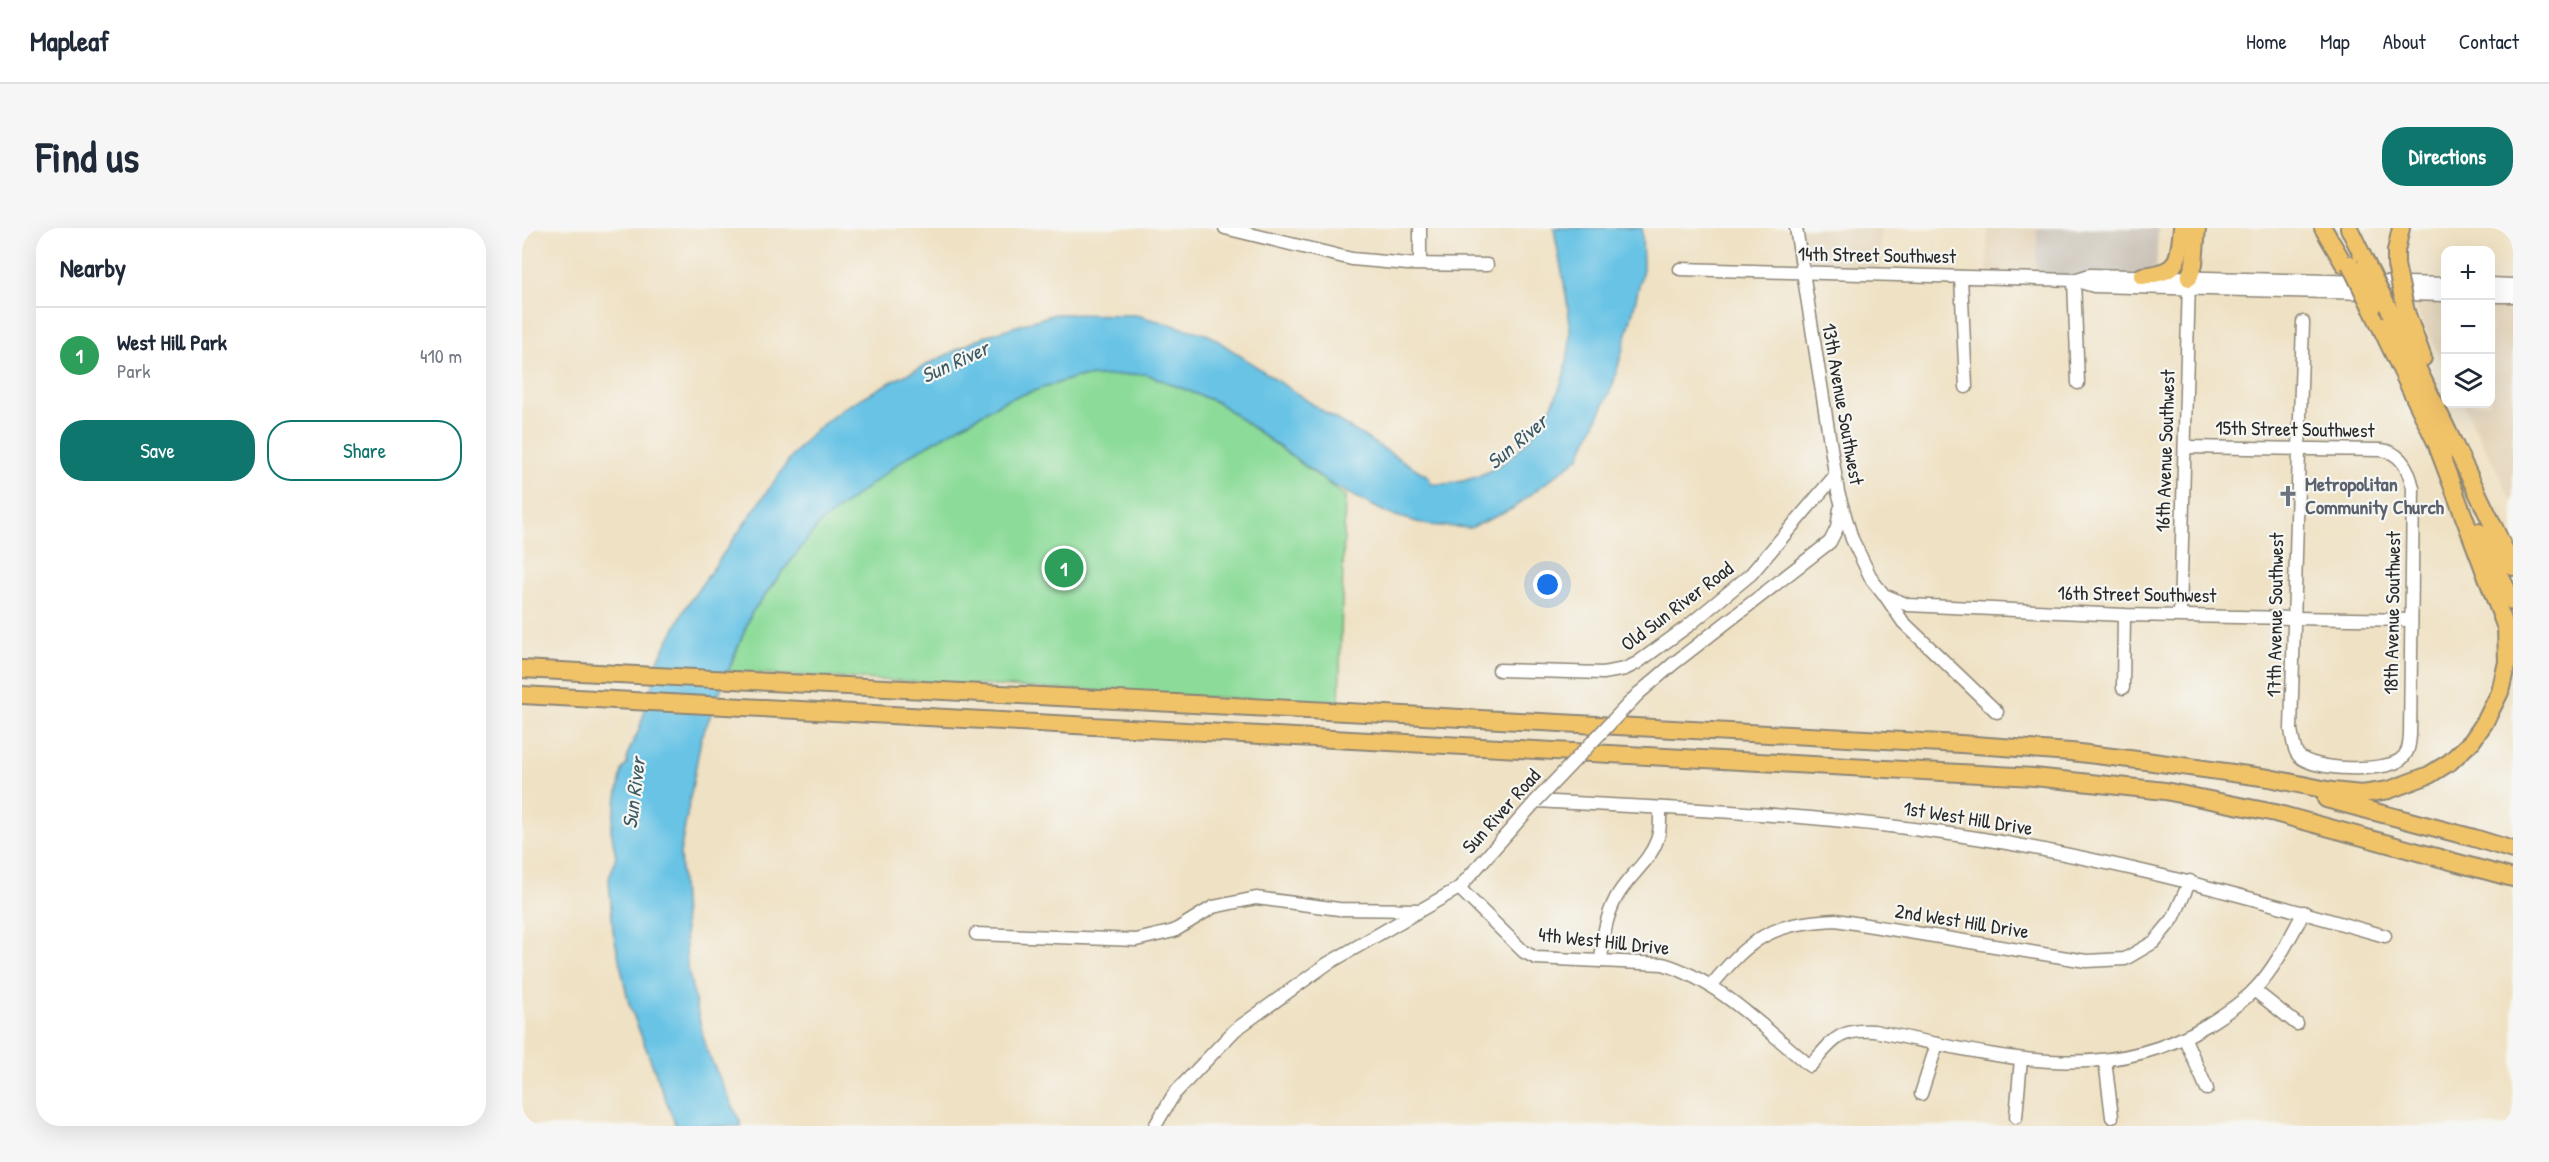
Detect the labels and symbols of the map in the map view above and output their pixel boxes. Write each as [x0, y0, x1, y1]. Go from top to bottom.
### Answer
street label: 14th Street Southwest [1798, 240, 1957, 269]
street label: 13th Avenue Southwest [1816, 321, 1871, 488]
water label: Sun River [916, 332, 996, 390]
street label: 16th Avenue Southwest [2148, 368, 2181, 533]
water label: Sun River [1480, 406, 1556, 476]
street label: 15th Street Southwest [2215, 414, 2376, 443]
place label: Metropolitan Community Church [2305, 470, 2444, 521]
church icon: Metropolitan Community Church [2276, 484, 2300, 508]
street label: 18th Avenue Southwest [2377, 530, 2406, 695]
street label: 17th Avenue Southwest [2260, 531, 2289, 698]
pin: 1 [1044, 546, 1084, 590]
street label: Old Sun River Road [1615, 554, 1739, 657]
your location [1533, 570, 1562, 599]
street label: 16th Street Southwest [2057, 579, 2218, 608]
water label: Sun River [615, 753, 653, 830]
street label: Sun River Road [1455, 762, 1546, 859]
street label: 1st West Hill Drive [1901, 794, 2035, 841]
street label: 2nd West Hill Drive [1893, 897, 2031, 944]
street label: 4th West Hill Drive [1537, 920, 1671, 961]

